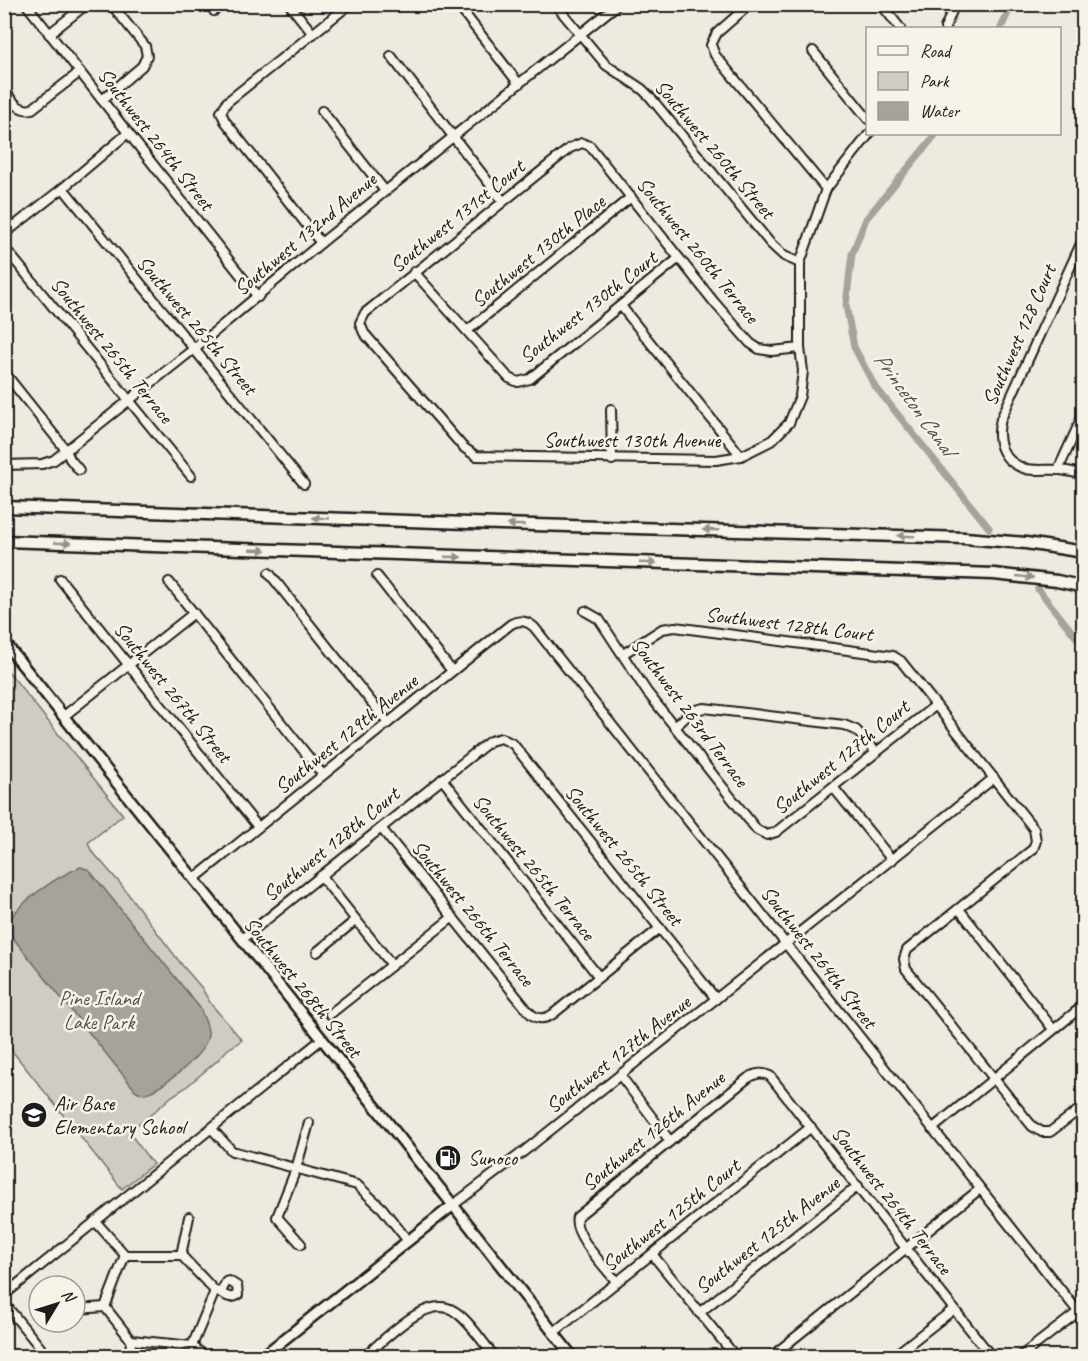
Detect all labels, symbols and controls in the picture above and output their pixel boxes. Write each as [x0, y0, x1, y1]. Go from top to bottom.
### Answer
legend [866, 27, 1061, 135]
text: Road [920, 40, 953, 62]
street label: Southwest 264th Street [92, 63, 221, 217]
text: Park [920, 70, 950, 92]
street label: Southwest 260th Street [649, 74, 782, 225]
text: Water [920, 100, 961, 122]
street label: Southwest 131st Court [384, 152, 531, 278]
street label: Southwest 132nd Avenue [228, 166, 382, 301]
street label: Southwest 260th Terrace [631, 172, 766, 329]
street label: Southwest 130th Place [466, 188, 611, 313]
street label: Southwest 130th Court [514, 244, 664, 369]
street label: Southwest 265th Street [131, 250, 264, 401]
street label: Southwest 128 Court [976, 259, 1063, 410]
street label: Southwest 265th Terrace [45, 272, 180, 429]
water label: Princeton Canal [868, 347, 965, 466]
street label: Southwest 130th Avenue [544, 427, 722, 453]
one-way arrow [312, 514, 331, 523]
one-way arrow [507, 520, 526, 529]
one-way arrow [702, 526, 721, 535]
one-way arrow [897, 531, 916, 541]
one-way arrow [53, 539, 72, 548]
one-way arrow [248, 546, 267, 555]
one-way arrow [443, 552, 462, 562]
one-way arrow [638, 558, 657, 568]
one-way arrow [1016, 572, 1035, 582]
street label: Southwest 128th Court [704, 601, 876, 647]
street label: Southwest 267th Street [108, 616, 239, 769]
street label: Southwest 263rd Terrace [625, 632, 755, 793]
street label: Southwest 129th Avenue [269, 668, 424, 800]
street label: Southwest 127th Court [768, 693, 916, 820]
street label: Southwest 265th Street [559, 779, 690, 932]
street label: Southwest 128th Court [258, 780, 406, 907]
street label: Southwest 265th Terrace [467, 789, 602, 946]
street label: Southwest 266th Terrace [406, 835, 541, 992]
street label: Southwest 264th Street [755, 881, 884, 1035]
street label: Southwest 268th Street [238, 911, 369, 1064]
park label: Pine Island Lake Park [59, 985, 143, 1035]
street label: Southwest 127th Avenue [540, 989, 697, 1119]
street label: Southwest 126th Avenue [576, 1065, 731, 1197]
place label: Air Base Elementary School [54, 1090, 189, 1140]
school or university icon: Air Base Elementary School [19, 1100, 49, 1130]
street label: Southwest 264th Terrace [826, 1121, 959, 1280]
fuel station icon: Sunoco [433, 1143, 463, 1173]
place label: Sunoco [468, 1145, 519, 1171]
street label: Southwest 125th Court [597, 1152, 747, 1277]
street label: Southwest 125th Avenue [689, 1170, 846, 1300]
north arrow [27, 1274, 87, 1334]
text: N [57, 1285, 81, 1308]

